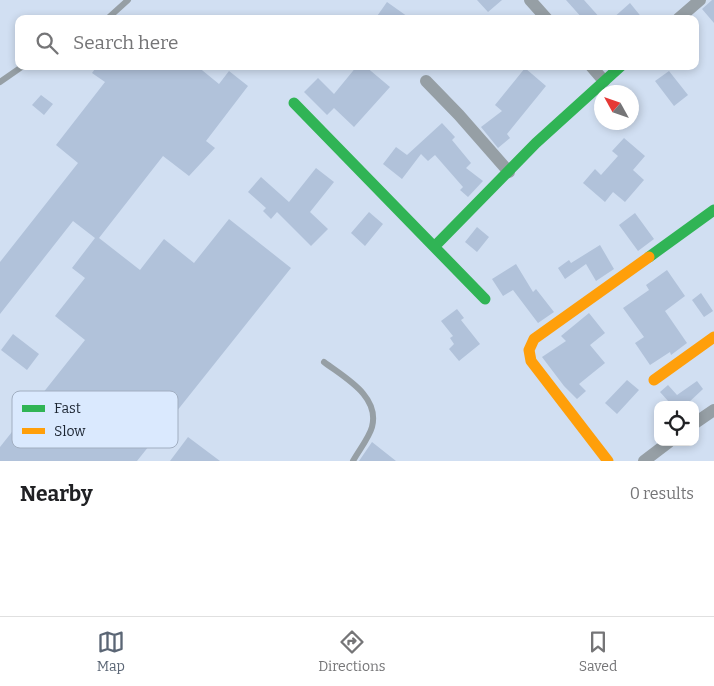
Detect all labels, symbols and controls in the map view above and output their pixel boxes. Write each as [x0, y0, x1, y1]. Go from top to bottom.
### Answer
search box [15, 15, 699, 70]
icon: search [33, 29, 61, 57]
text: Search here [73, 31, 178, 54]
north arrow [594, 85, 639, 130]
legend [12, 391, 178, 448]
text: Fast [54, 400, 81, 417]
map controls [654, 401, 699, 446]
button: locate [654, 401, 699, 446]
text: Slow [54, 423, 86, 440]
text: Nearby [20, 481, 93, 507]
text: 0 results [630, 484, 694, 503]
tab: Map [97, 628, 125, 675]
tab: Directions [318, 628, 386, 675]
tab: Saved [579, 628, 617, 675]

